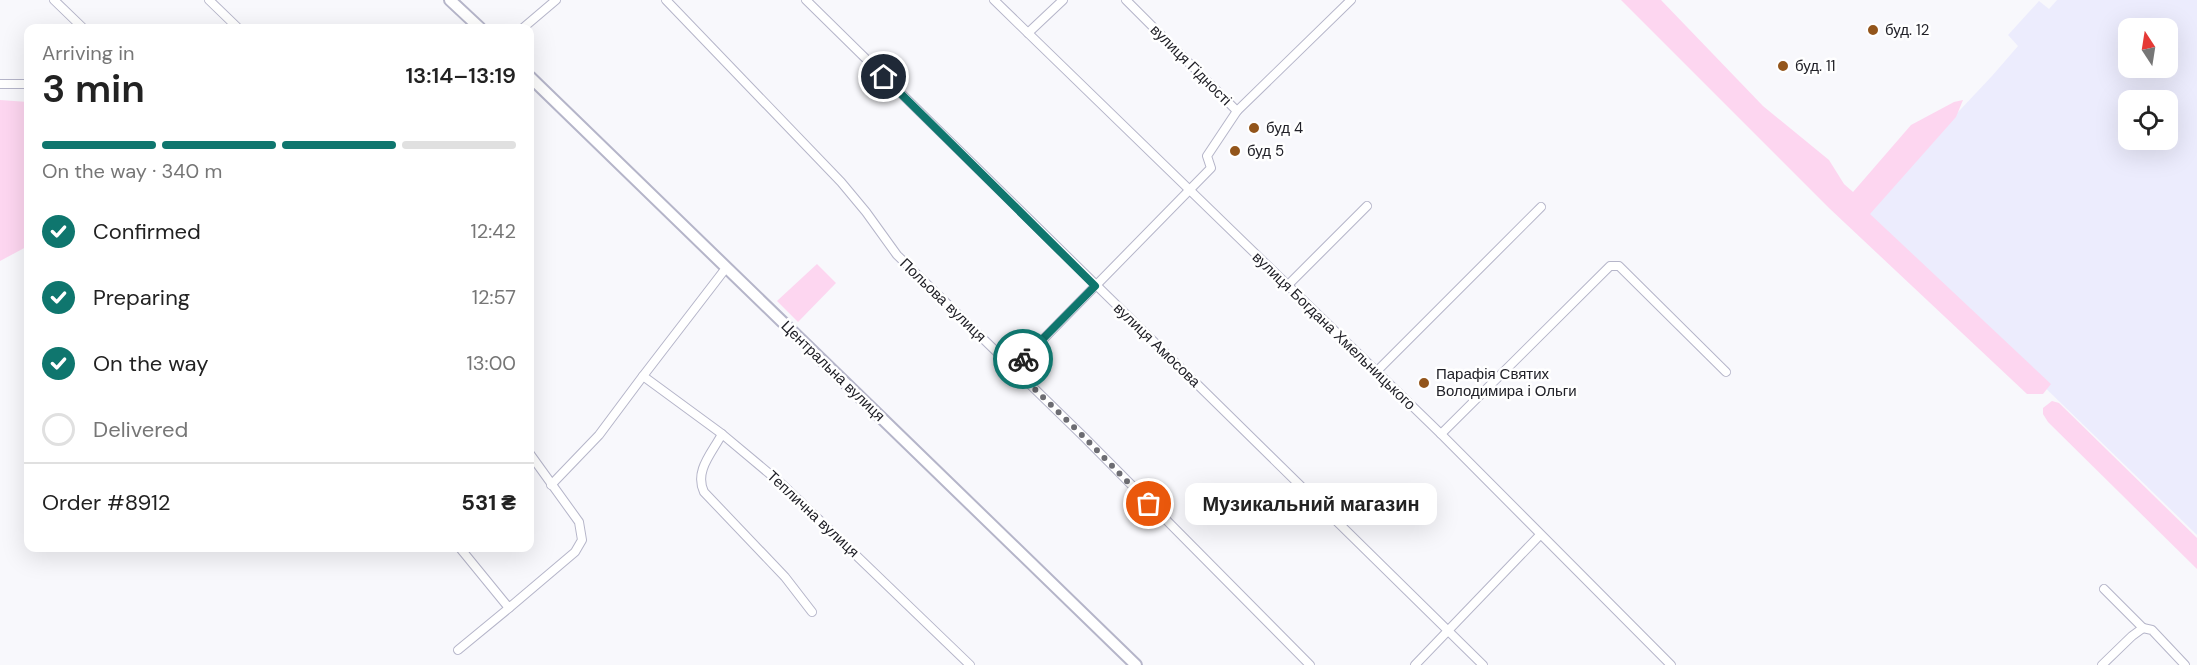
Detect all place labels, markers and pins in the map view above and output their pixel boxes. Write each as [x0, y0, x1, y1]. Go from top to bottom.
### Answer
place label: буд. 12 [1885, 20, 1929, 40]
marker: буд. 12 [1866, 23, 1880, 37]
pin [858, 51, 909, 102]
place label: буд. 11 [1795, 56, 1835, 76]
marker: буд. 11 [1776, 59, 1790, 73]
place label: буд 4 [1266, 118, 1303, 138]
marker: буд 4 [1247, 121, 1261, 135]
place label: буд 5 [1247, 141, 1284, 161]
marker: буд 5 [1228, 144, 1242, 158]
place label: Парафія Святих Володимира і Ольги [1436, 364, 1577, 401]
marker: Парафія Святих Володимира і Ольги [1417, 376, 1431, 390]
pin [1123, 478, 1174, 529]
callout: Музикальний магазин [1185, 483, 1437, 525]

